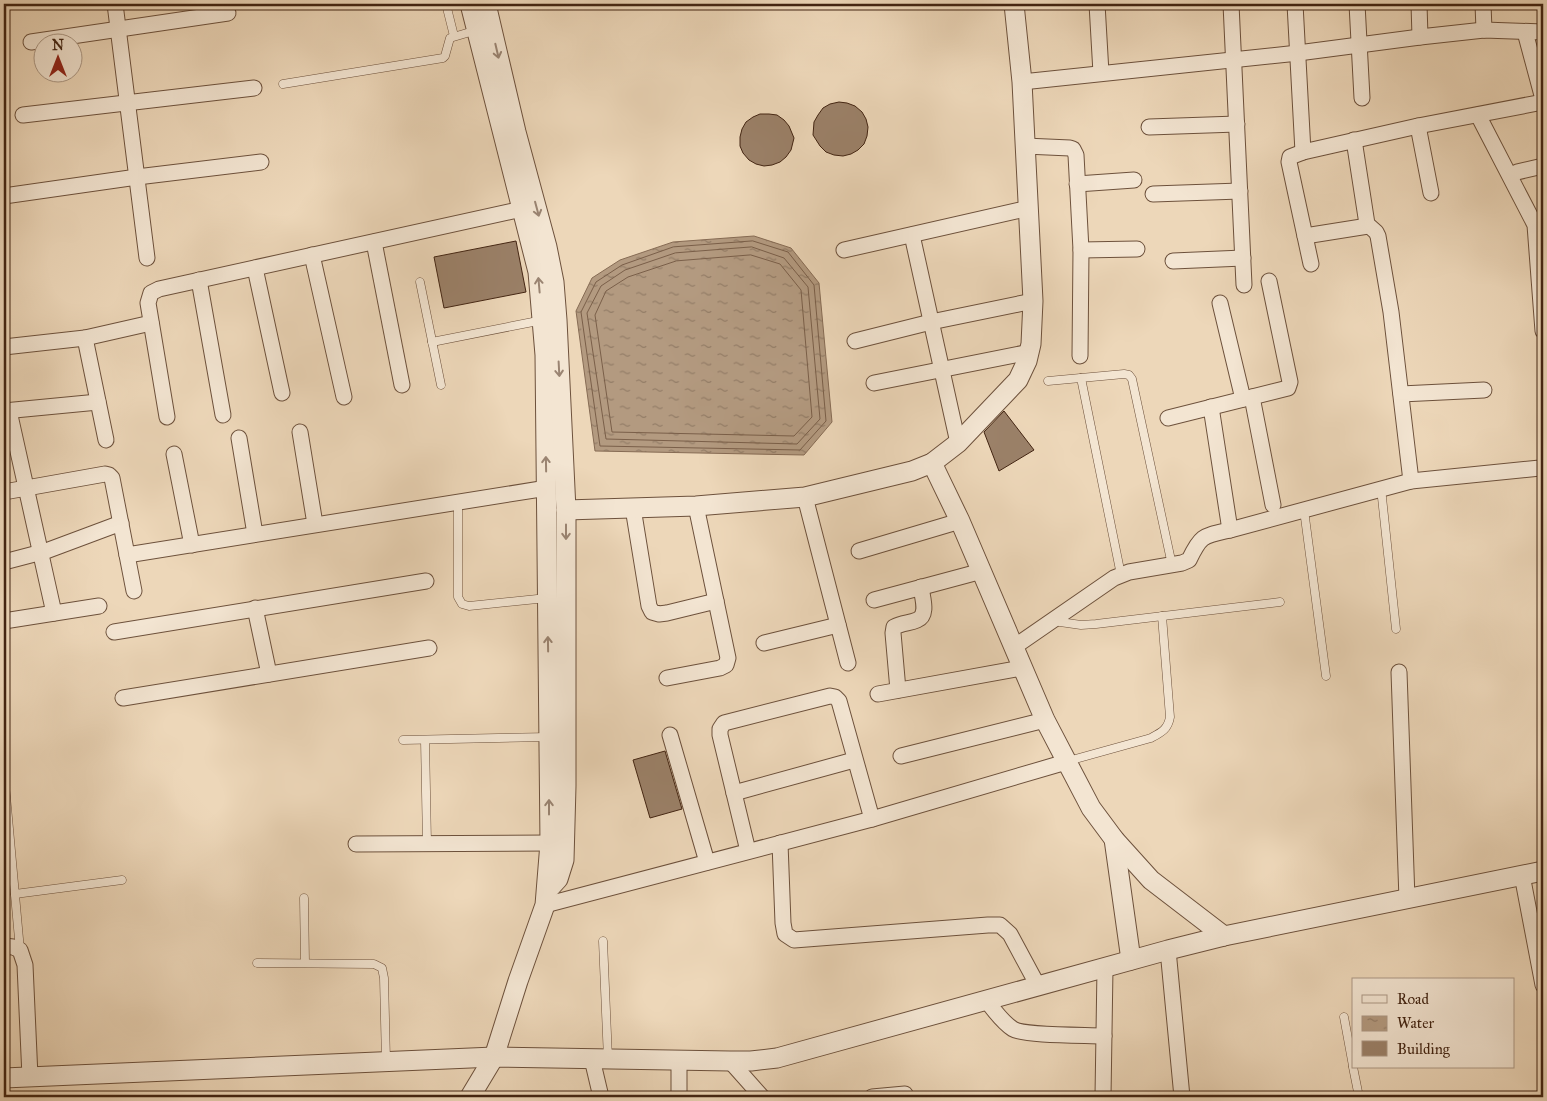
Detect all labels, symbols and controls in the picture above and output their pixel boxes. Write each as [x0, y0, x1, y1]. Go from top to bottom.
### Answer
north arrow [32, 32, 82, 82]
text: N [52, 37, 64, 54]
one-way arrow [493, 43, 502, 59]
one-way arrow [532, 200, 542, 216]
one-way arrow [535, 277, 544, 293]
one-way arrow [555, 361, 564, 377]
one-way arrow [542, 457, 551, 473]
one-way arrow [561, 523, 571, 539]
one-way arrow [543, 637, 553, 653]
one-way arrow [544, 799, 554, 816]
legend [1352, 978, 1514, 1068]
text: Road [1397, 990, 1429, 1008]
text: Water [1397, 1014, 1434, 1032]
text: Building [1397, 1040, 1451, 1058]

